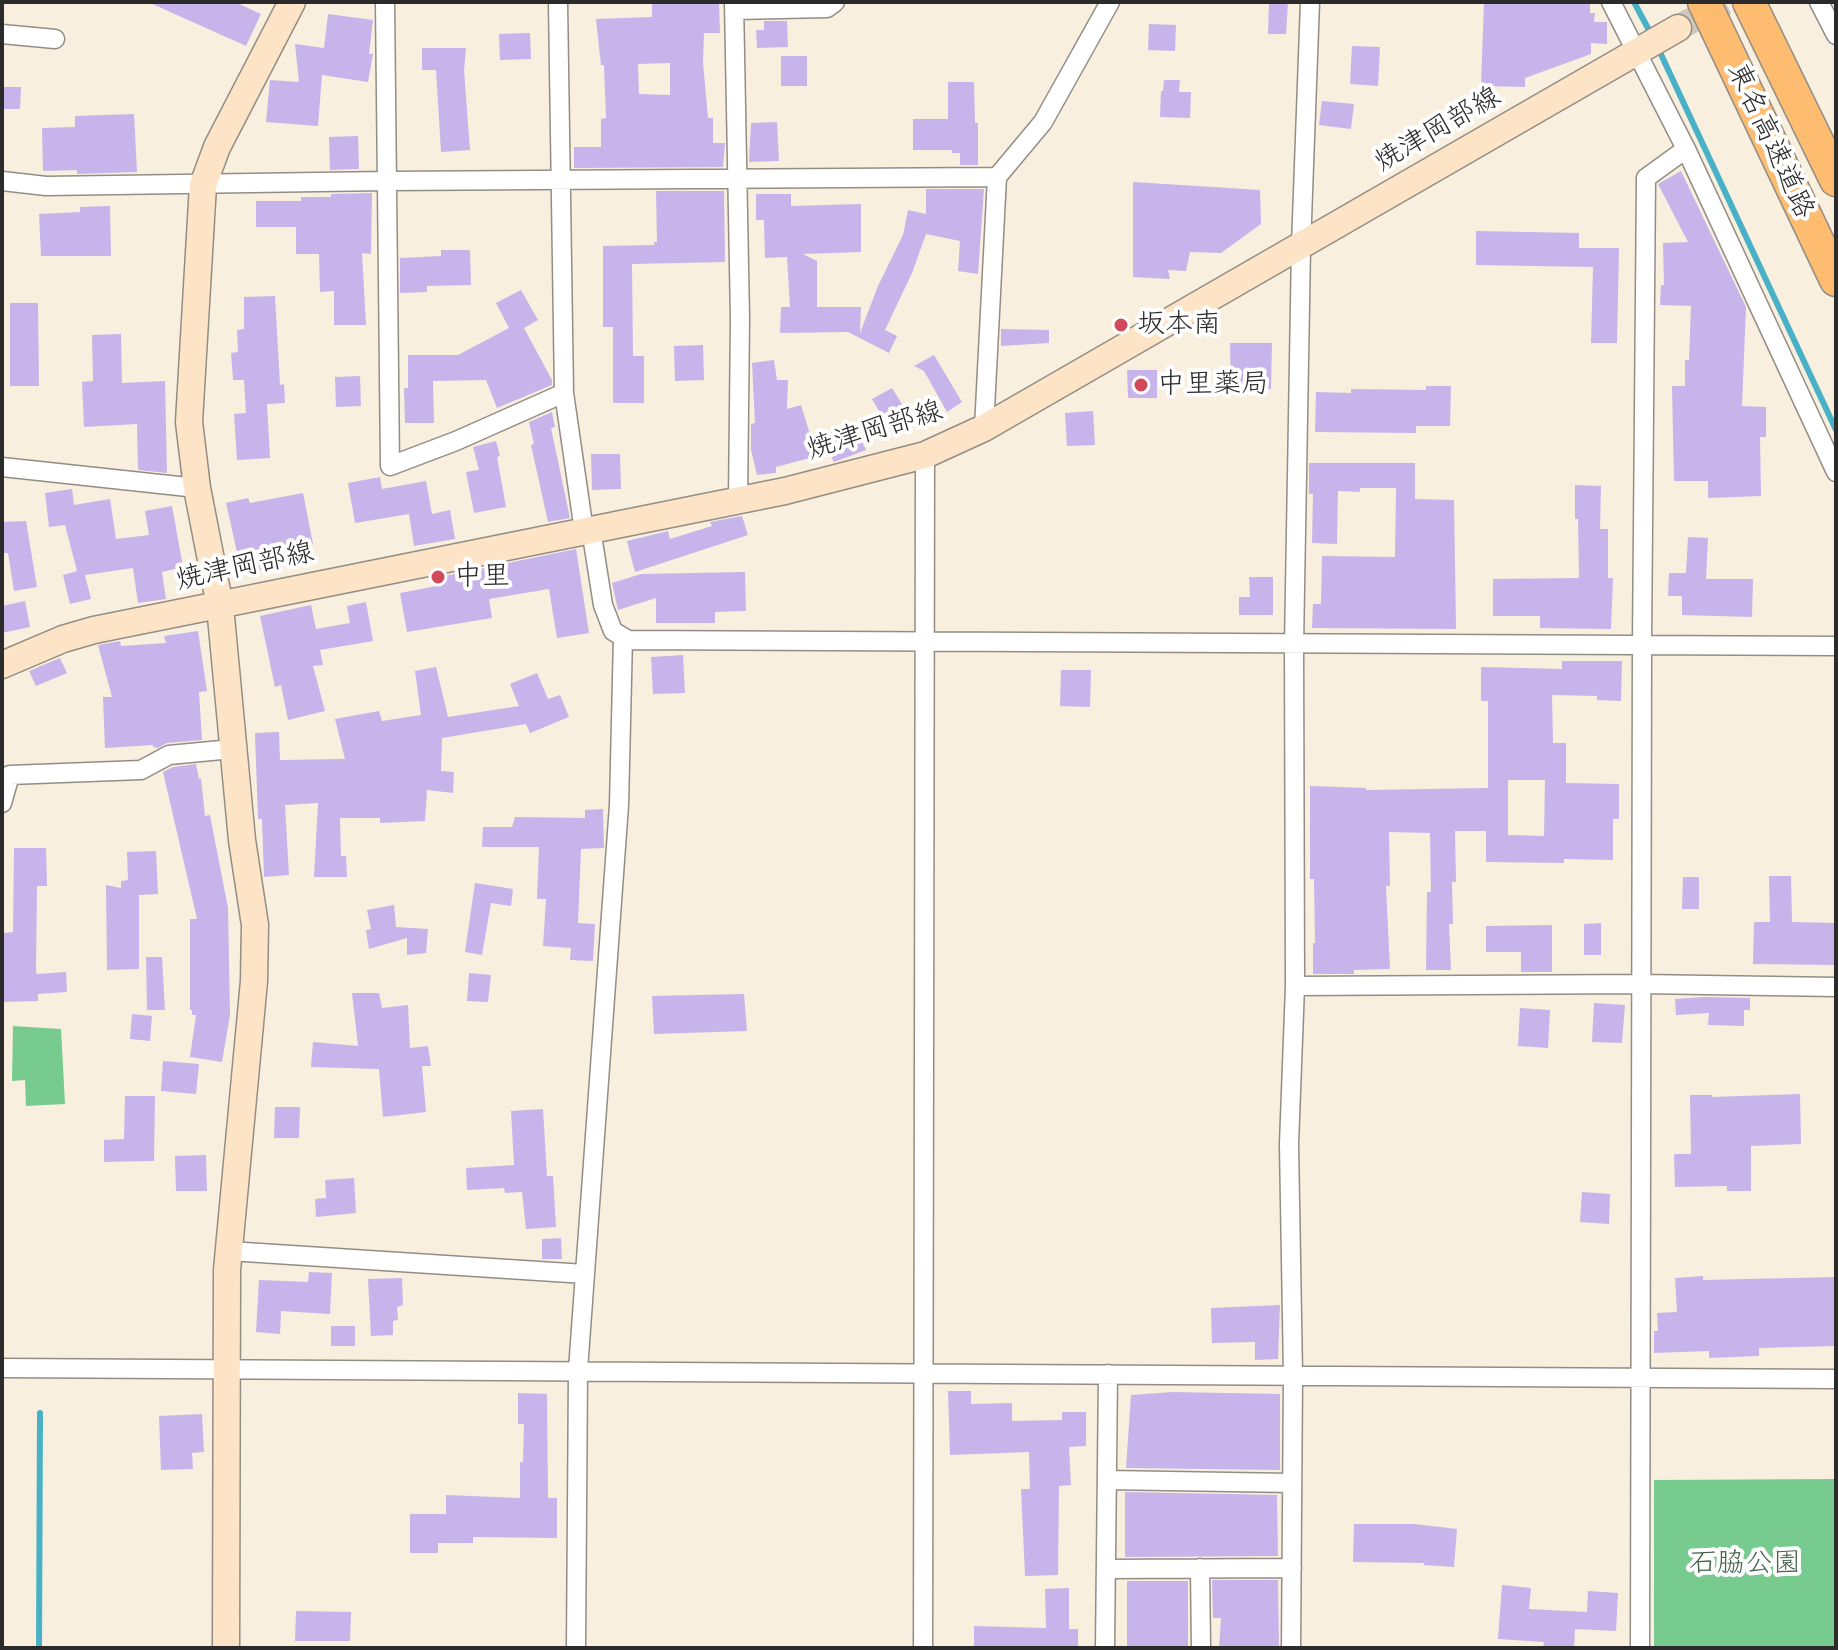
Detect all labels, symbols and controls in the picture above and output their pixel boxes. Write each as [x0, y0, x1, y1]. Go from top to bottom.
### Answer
street label: 東名高速道路 [1719, 58, 1821, 224]
street label: 焼津岡部線 [1369, 80, 1507, 180]
place label: 坂本南 [1137, 308, 1221, 342]
marker: 坂本南 [1112, 316, 1130, 334]
place label: 中里薬局 [1157, 368, 1269, 402]
marker: 中里薬局 [1132, 376, 1150, 394]
street label: 焼津岡部線 [803, 394, 947, 468]
street label: 焼津岡部線 [173, 536, 317, 598]
place label: 中里 [454, 560, 510, 594]
marker: 中里 [429, 568, 447, 586]
park label: 石脇公園 [1689, 1547, 1801, 1581]

